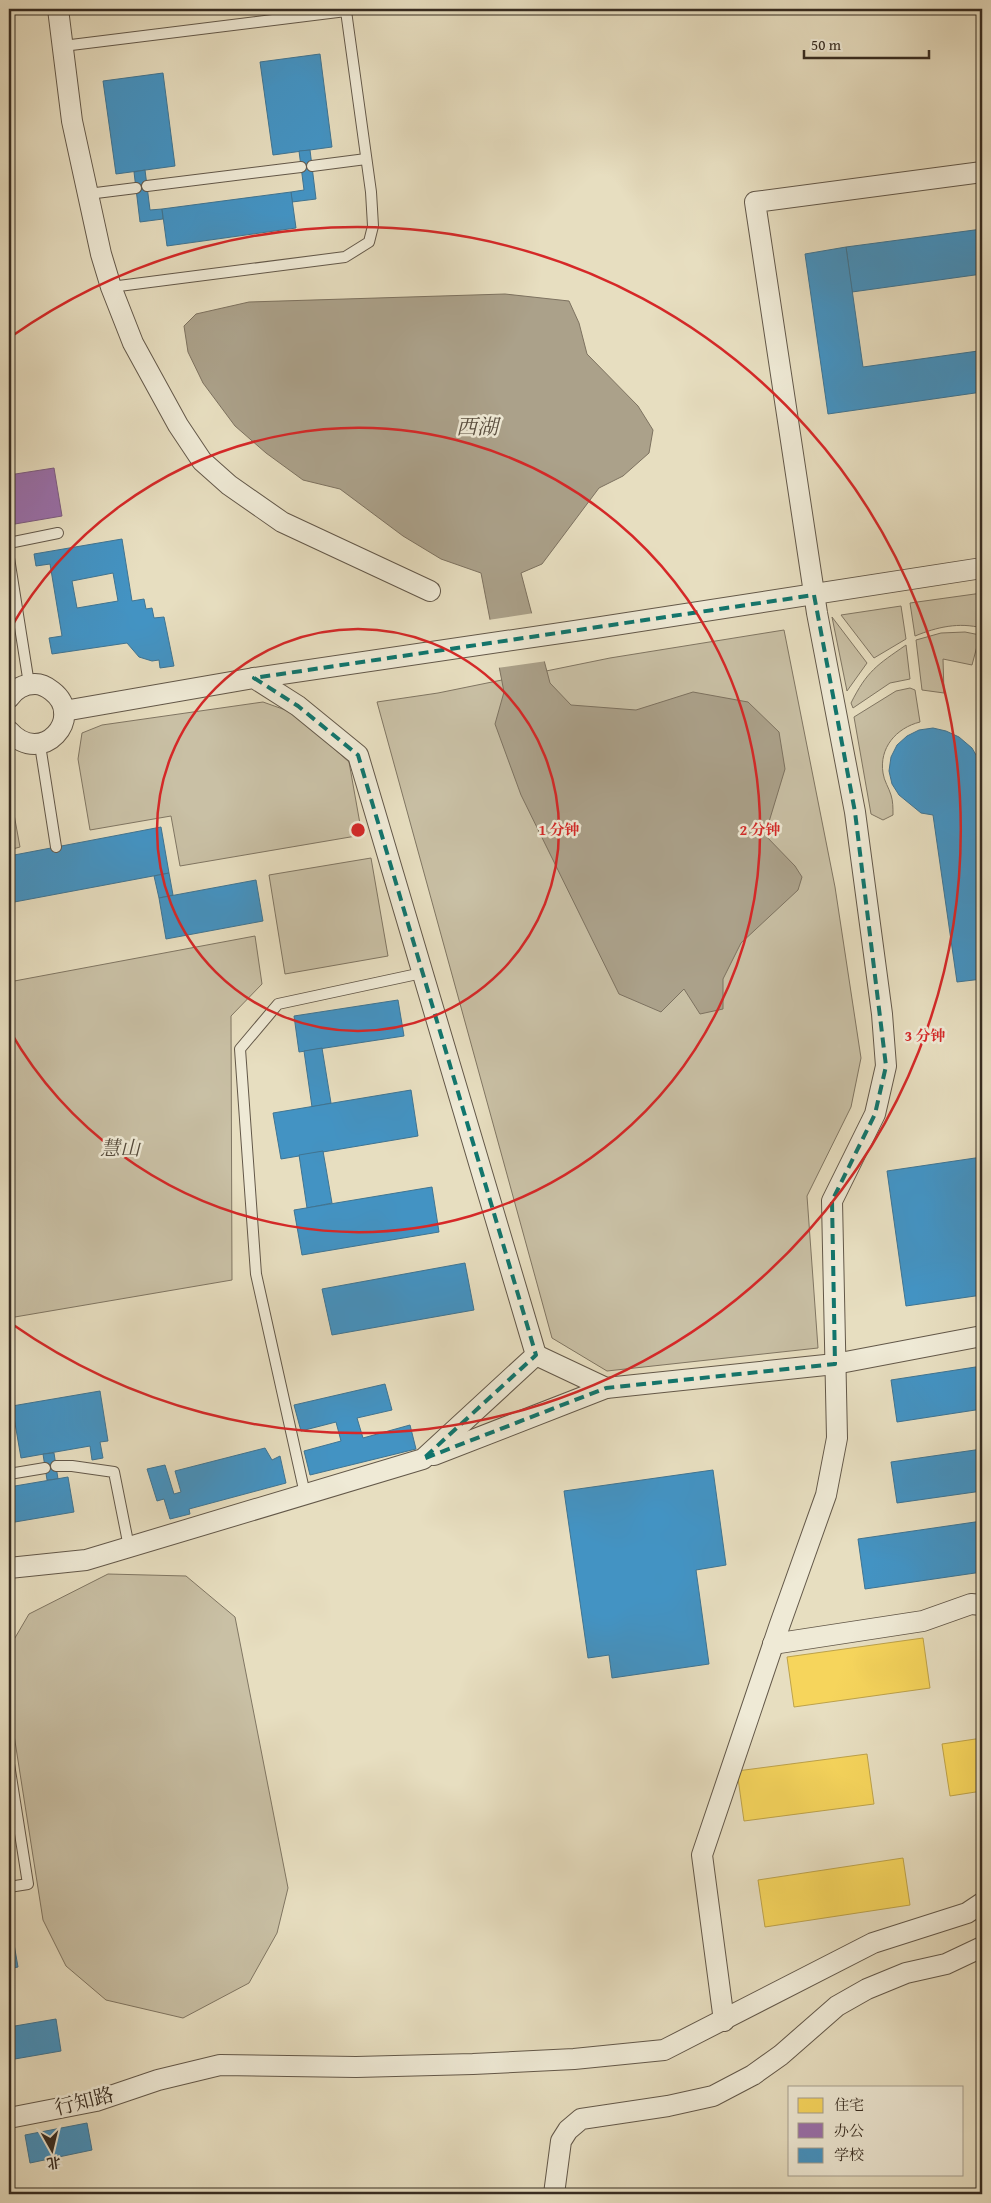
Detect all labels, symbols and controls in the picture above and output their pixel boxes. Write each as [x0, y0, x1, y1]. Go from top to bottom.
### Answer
scale bar [804, 28, 928, 60]
text: 50 m [811, 34, 842, 55]
water label: 西湖 [456, 411, 502, 442]
text: 1 分钟 [538, 819, 580, 840]
text: 2 分钟 [739, 819, 781, 840]
centre of rings [349, 821, 367, 839]
text: 3 分钟 [904, 1025, 946, 1046]
park label: 慧山 [100, 1133, 142, 1162]
street label: 行知路 [51, 2079, 116, 2122]
legend [788, 2086, 964, 2176]
text: 住宅 [834, 2094, 864, 2115]
text: 办公 [834, 2120, 864, 2141]
north arrow [28, 2126, 78, 2176]
text: 学校 [834, 2144, 864, 2165]
text: 北 [45, 2152, 62, 2174]

